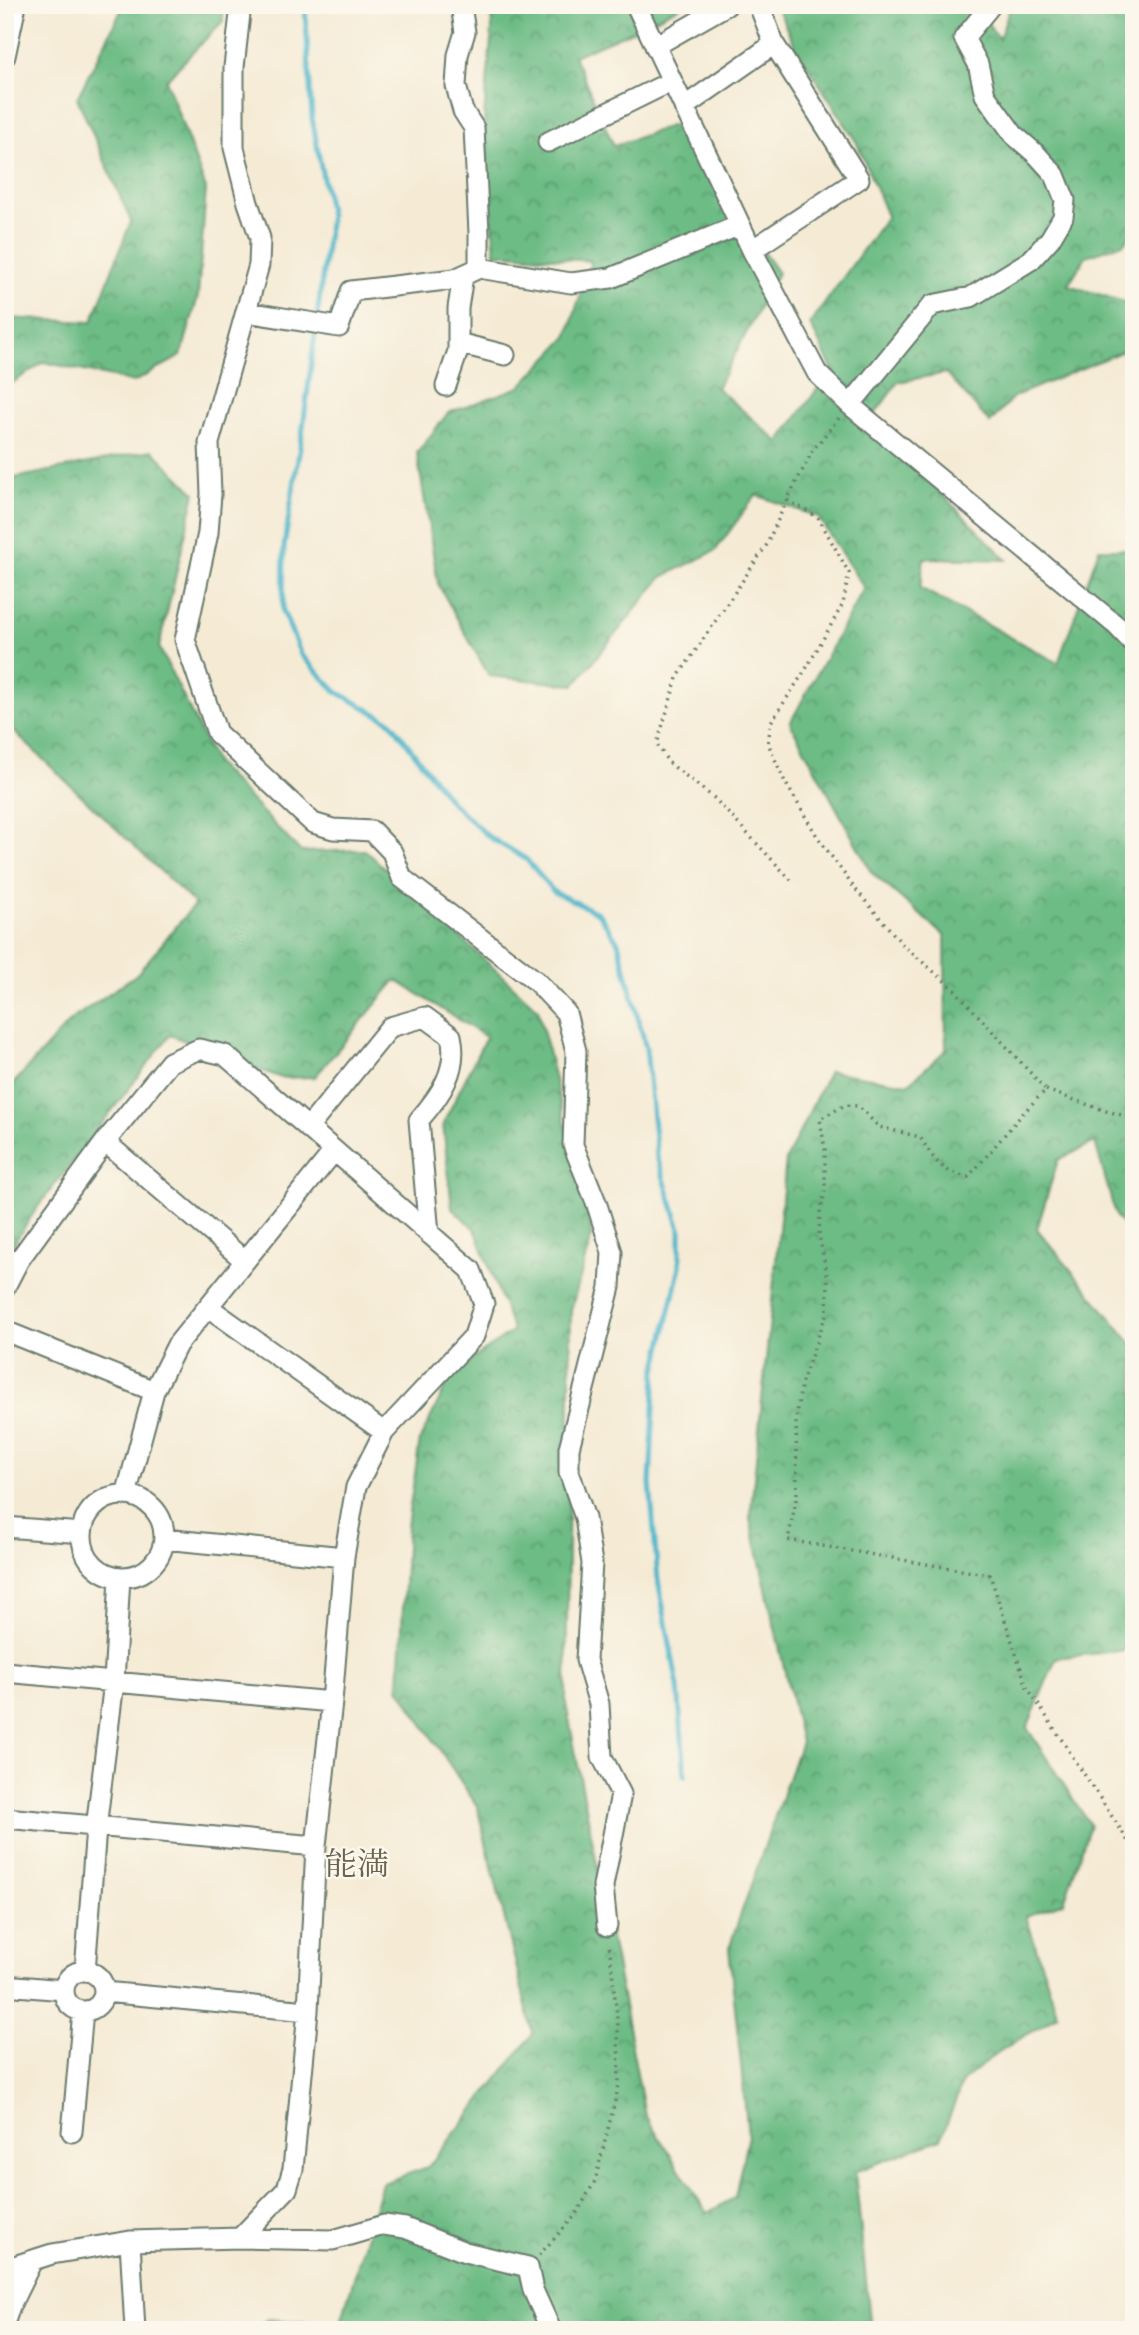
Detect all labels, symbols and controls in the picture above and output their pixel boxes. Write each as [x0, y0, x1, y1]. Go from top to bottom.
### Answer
district label: 能満 [325, 1845, 389, 1885]

